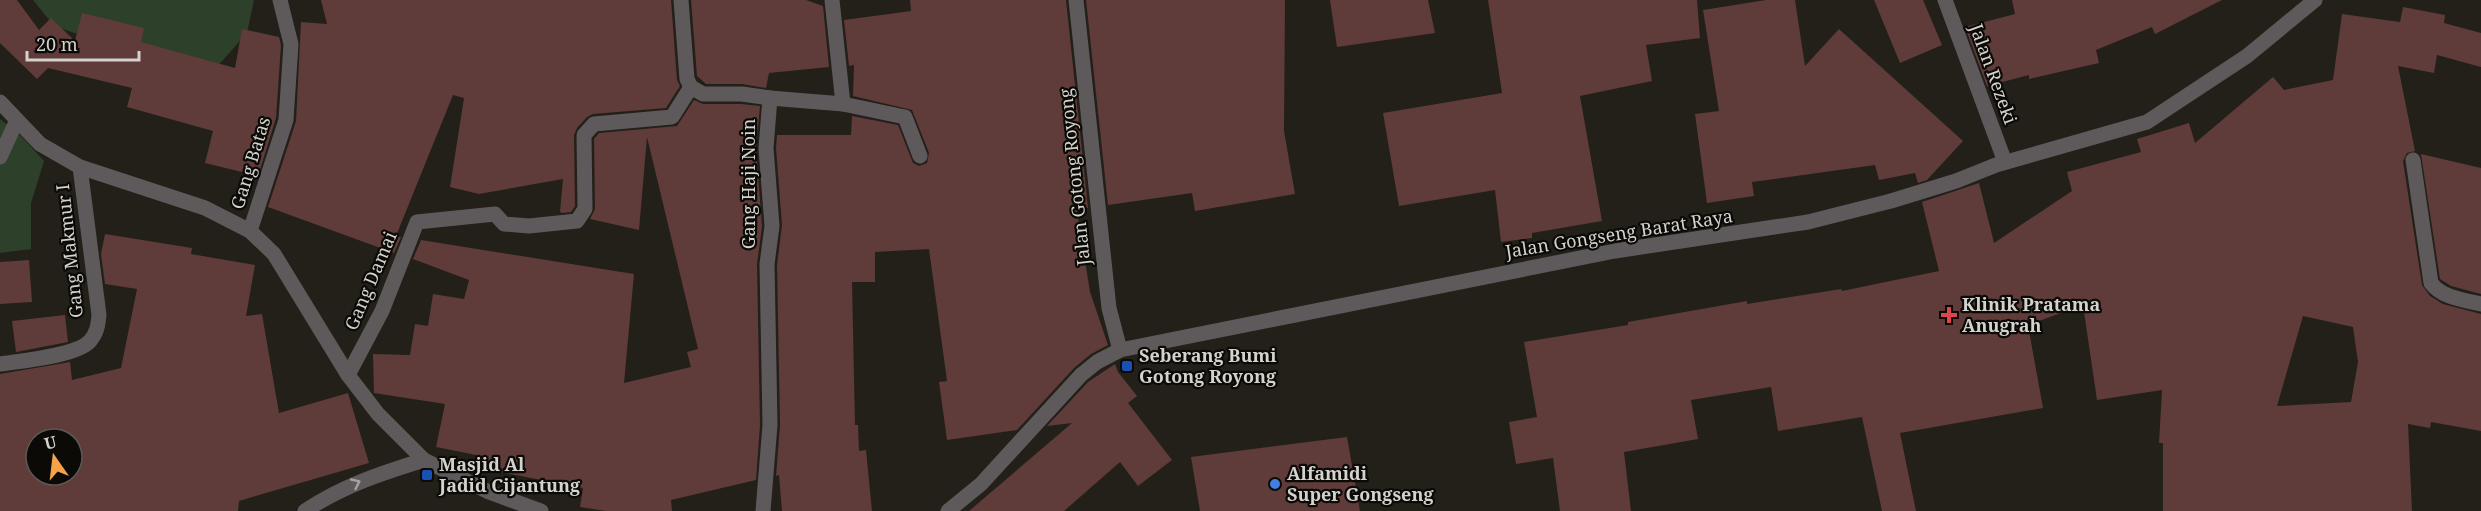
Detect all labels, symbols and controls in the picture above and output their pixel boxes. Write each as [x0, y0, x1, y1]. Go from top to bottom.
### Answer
street label: Jalan Rezeki [1964, 19, 2023, 127]
scale bar [27, 24, 140, 62]
text: 20 m [36, 32, 78, 56]
street label: Jalan Gotong Royong [1053, 87, 1095, 268]
street label: Gang Batas [225, 114, 275, 212]
street label: Gang Haji Noin [736, 118, 760, 249]
street label: Gang Makmur I [50, 183, 88, 319]
street label: Jalan Gongseng Barat Raya [1502, 203, 1734, 263]
street label: Gang Damai [339, 227, 402, 334]
place label: Klinik Pratama Anugrah [1962, 292, 2101, 337]
marker: Klinik Pratama Anugrah [1940, 306, 1958, 324]
place label: Seberang Bumi Gotong Royong [1139, 343, 1277, 388]
marker: Seberang Bumi Gotong Royong [1120, 359, 1134, 373]
north arrow [24, 427, 84, 487]
text: U [42, 430, 59, 455]
place label: Masjid Al Jadid Cijantung [438, 452, 581, 497]
place label: Alfamidi Super Gongseng [1287, 461, 1434, 506]
marker: Masjid Al Jadid Cijantung [420, 468, 434, 482]
marker: Alfamidi Super Gongseng [1268, 477, 1282, 491]
one-way arrow [350, 478, 361, 490]

